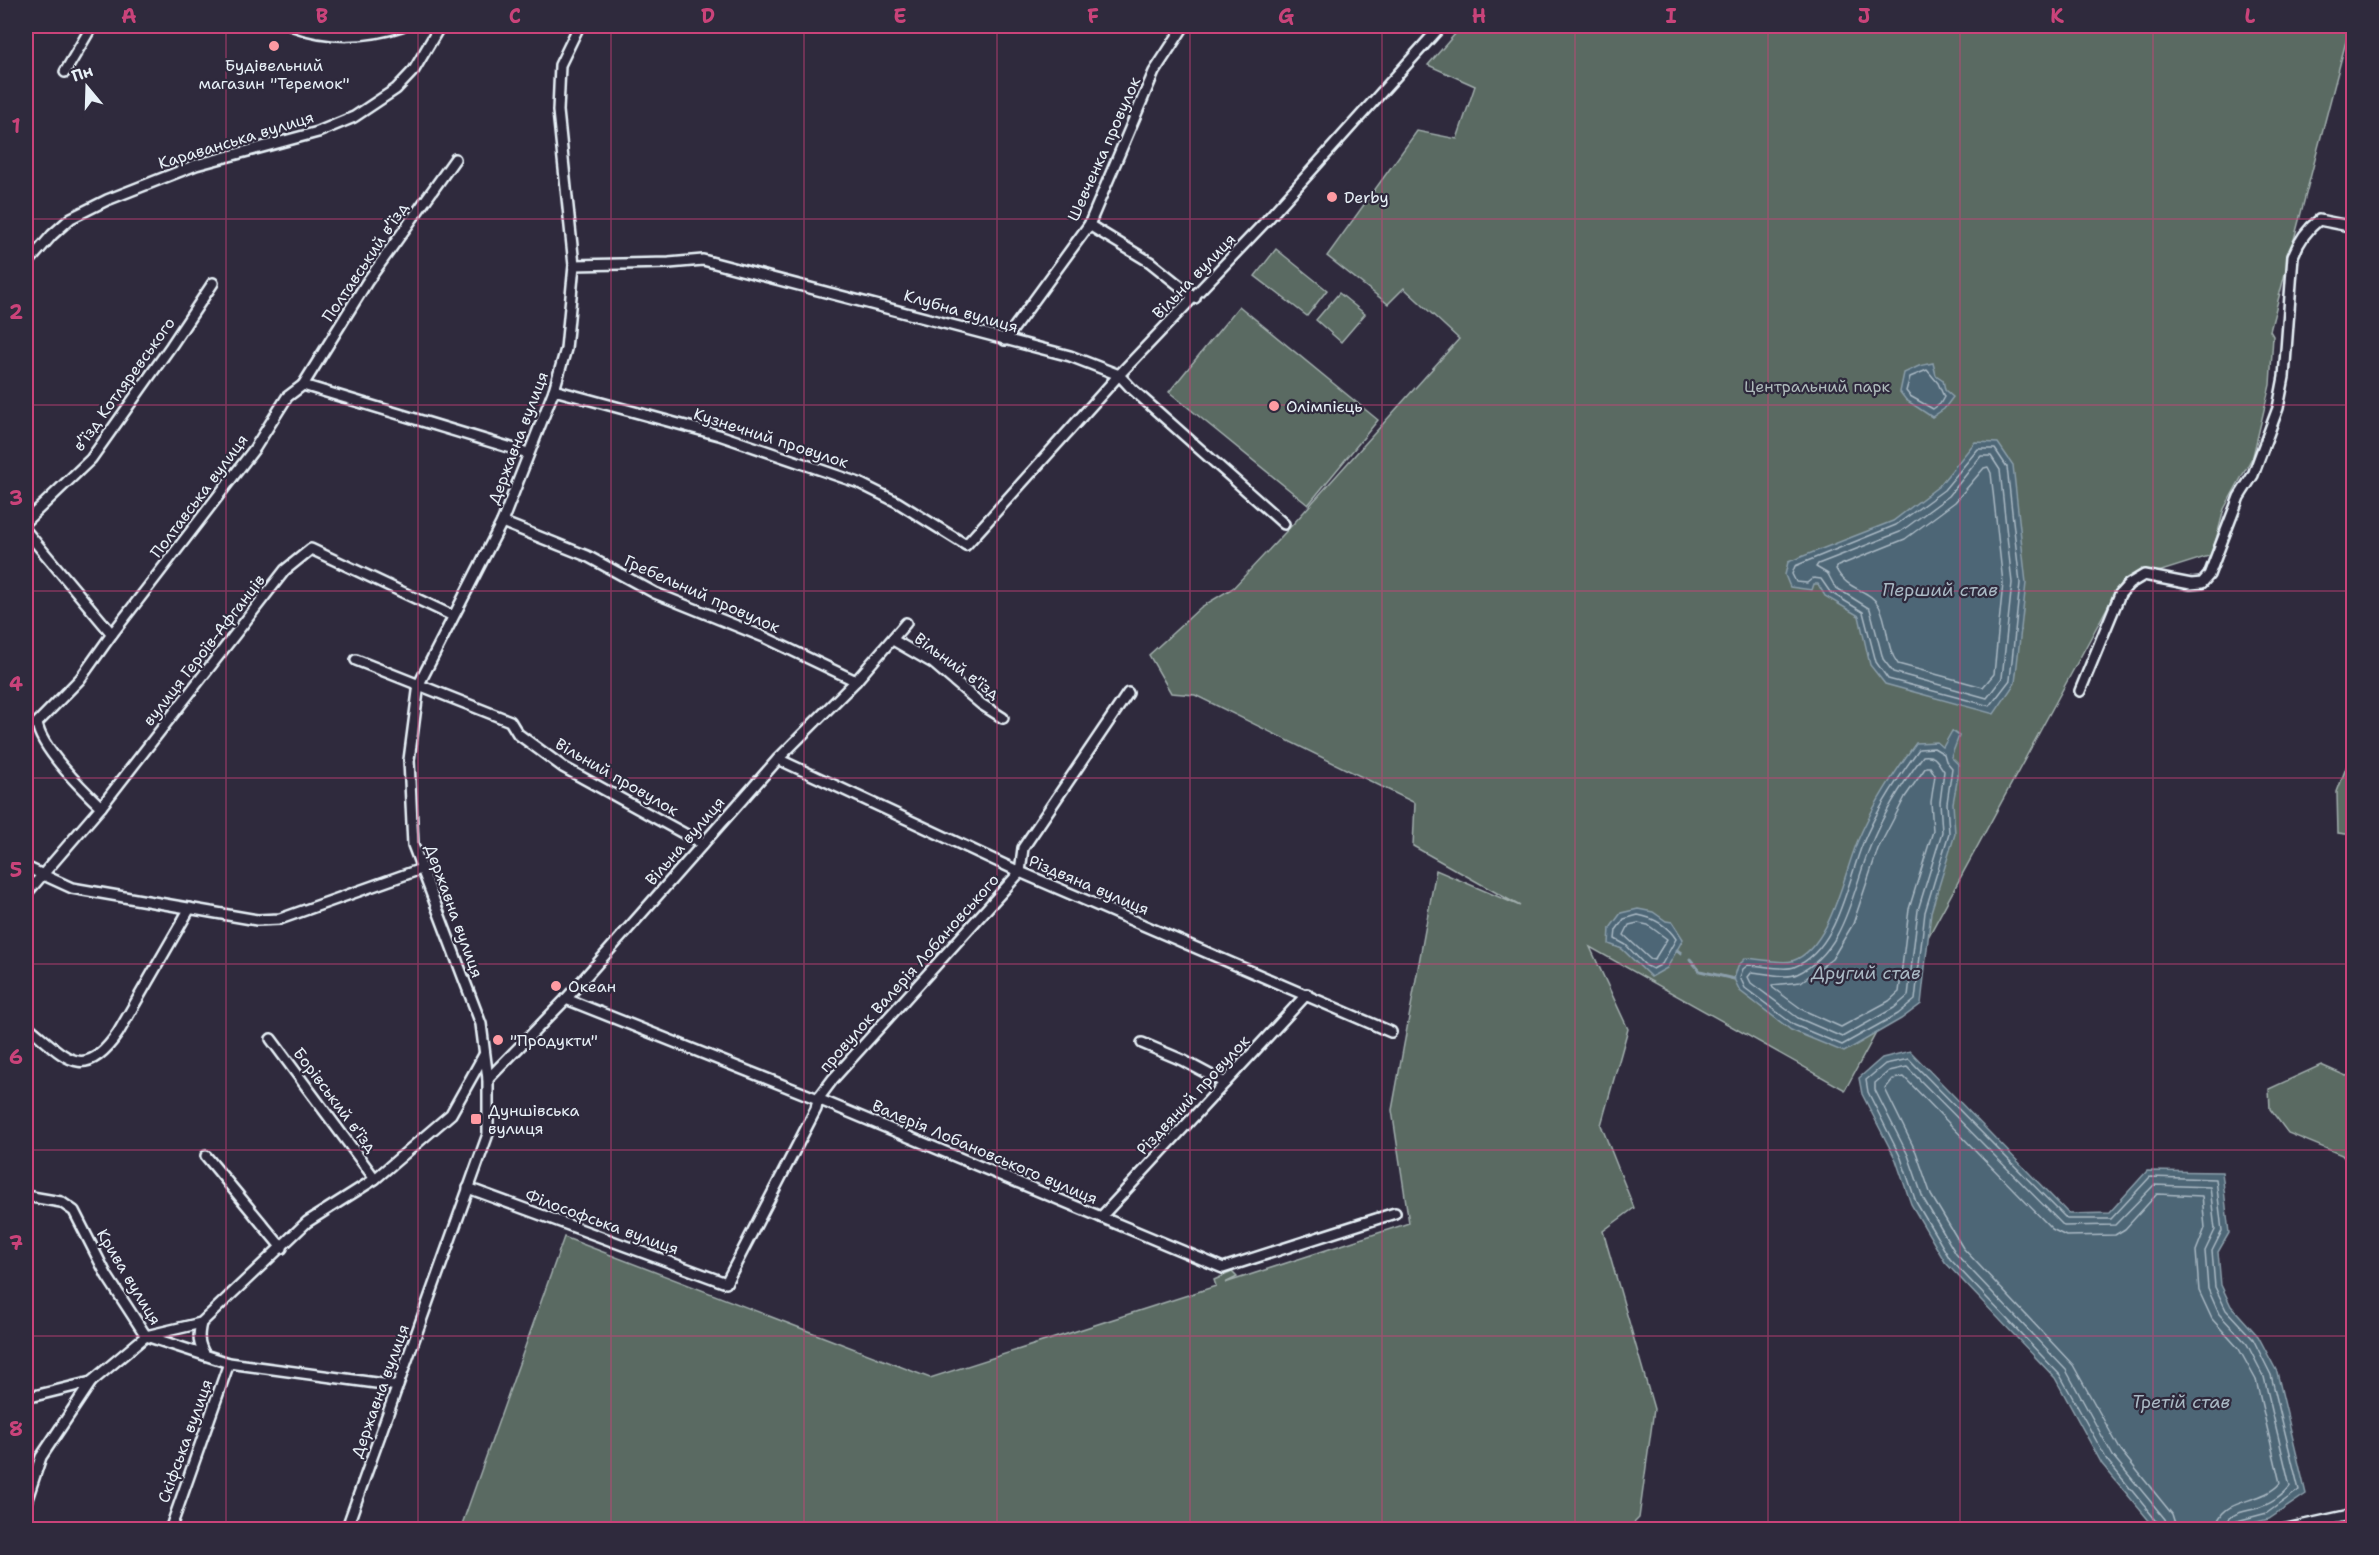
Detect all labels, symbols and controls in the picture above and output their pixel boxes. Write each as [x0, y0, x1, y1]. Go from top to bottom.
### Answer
text: A [121, 3, 137, 29]
text: B [316, 3, 328, 29]
text: C [509, 3, 521, 29]
text: D [701, 3, 715, 29]
text: E [893, 3, 907, 29]
text: F [1087, 3, 1099, 29]
text: G [1278, 3, 1294, 29]
text: H [1472, 3, 1486, 29]
text: I [1665, 3, 1677, 29]
text: J [1858, 3, 1871, 29]
text: K [2050, 3, 2064, 29]
text: L [2245, 3, 2256, 29]
marker: Будівельний магазин "Теремок" [267, 39, 281, 53]
place label: Будівельний магазин "Теремок" [198, 55, 350, 94]
north arrow [57, 57, 117, 117]
text: Пн [69, 60, 96, 87]
street label: Шевченка провулок [1063, 73, 1145, 224]
street label: Караванська вулиця [156, 106, 316, 174]
text: 1 [11, 113, 21, 139]
place label: Derby [1344, 187, 1389, 208]
marker: Derby [1325, 190, 1339, 204]
street label: Полтавський в’їзд [317, 198, 413, 326]
street label: Вільна вулиця [1148, 229, 1240, 323]
street label: Клубна вулиця [901, 285, 1021, 337]
text: 2 [9, 299, 23, 325]
street label: в’їзд Котляревського [68, 313, 180, 455]
street label: Державна вулиця [483, 369, 553, 507]
park label: Центральний парк [1744, 376, 1890, 397]
place label: Олімпієць [1286, 396, 1363, 417]
marker: Олімпієць [1267, 399, 1281, 413]
street label: Кузнечний провулок [691, 403, 852, 473]
street label: Полтавська вулиця [146, 430, 252, 562]
text: 3 [9, 485, 23, 511]
street label: Гребельний провулок [621, 550, 784, 638]
street label: вулиця Героїв-Афганців [138, 570, 270, 730]
water label: Перший став [1882, 578, 1998, 602]
street label: Вільний в'їзд [910, 628, 1004, 704]
text: 4 [9, 671, 23, 697]
street label: Вільний провулок [552, 733, 683, 821]
street label: Вільна вулиця [641, 792, 729, 890]
street label: Державна вулиця [420, 841, 488, 981]
street label: Різдвяна вулиця [1026, 850, 1152, 920]
text: 5 [10, 857, 22, 883]
street label: провулок Валерія Лобановського [814, 869, 1004, 1077]
water label: Другий став [1810, 961, 1921, 985]
place label: Океан [568, 976, 616, 997]
marker: Океан [549, 979, 563, 993]
place label: "Продукти" [510, 1030, 598, 1051]
street label: Різдвяний провулок [1132, 1030, 1254, 1159]
marker: "Продукти" [491, 1033, 505, 1047]
street label: Борівський в'їзд [288, 1043, 382, 1157]
text: 6 [9, 1044, 23, 1070]
street label: Валерія Лобановського вулиця [869, 1095, 1101, 1209]
place label: Дуншівська вулиця [488, 1100, 580, 1139]
marker: Дуншівська вулиця [469, 1112, 483, 1126]
street label: Філософська вулиця [522, 1184, 682, 1260]
street label: Крива вулиця [92, 1225, 166, 1329]
text: 7 [9, 1230, 23, 1256]
street label: Державна вулиця [346, 1321, 414, 1461]
street label: Скіфська вулиця [153, 1376, 217, 1506]
water label: Третій став [2132, 1390, 2231, 1414]
text: 8 [9, 1416, 23, 1442]

